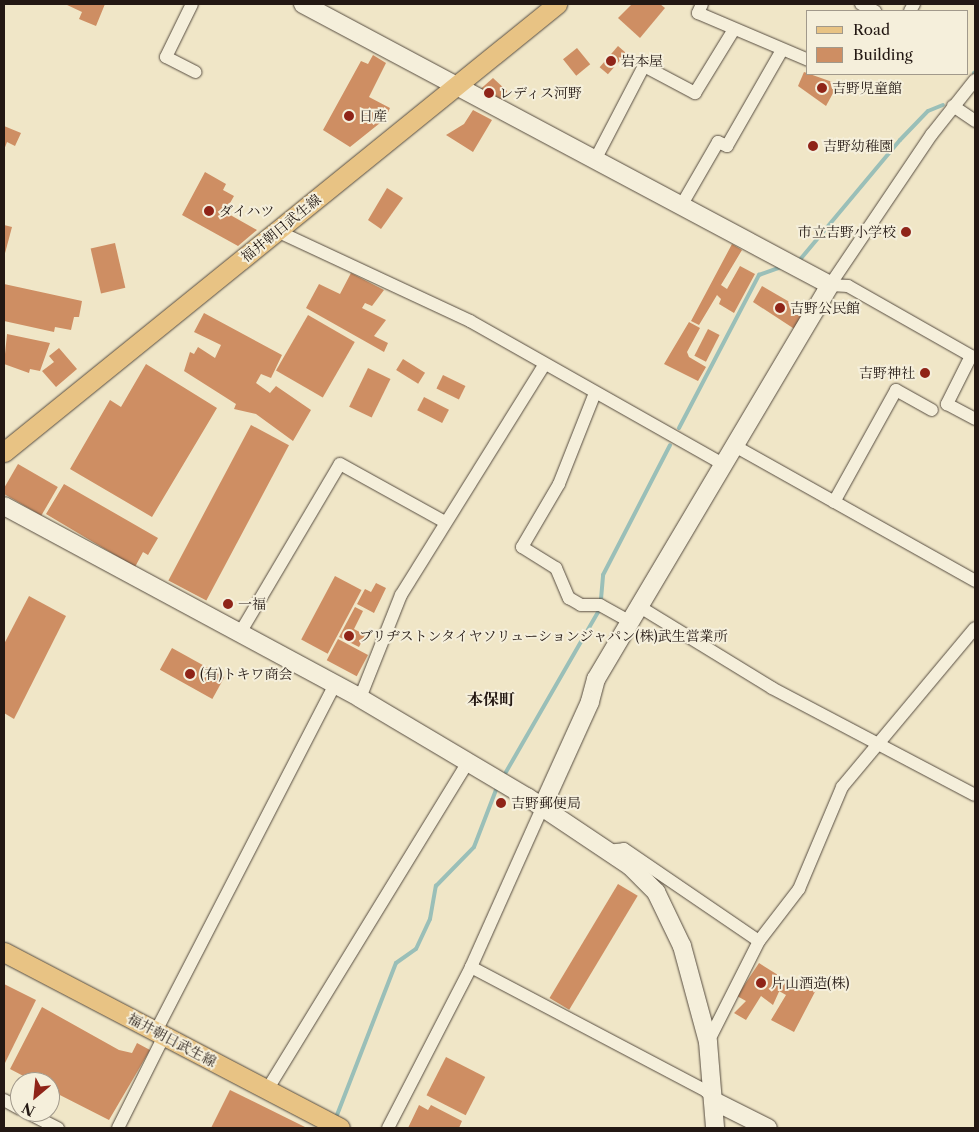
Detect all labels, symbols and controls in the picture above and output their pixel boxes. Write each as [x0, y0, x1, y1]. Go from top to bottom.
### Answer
legend [806, 10, 969, 75]
text: Road [853, 20, 890, 39]
text: Building [853, 45, 913, 64]
place label: 岩本屋 [621, 53, 663, 69]
marker: 岩本屋 [605, 55, 617, 67]
place label: 吉野児童館 [832, 80, 902, 96]
marker: 吉野児童館 [816, 82, 828, 94]
place label: レディス河野 [499, 85, 583, 101]
marker: レディス河野 [483, 87, 495, 99]
place label: 日産 [359, 108, 387, 124]
marker: 日産 [343, 110, 355, 122]
place label: 吉野幼稚園 [823, 138, 893, 154]
marker: 吉野幼稚園 [807, 140, 819, 152]
street label: 福井朝日武生線 [238, 191, 324, 265]
place label: ダイハツ [219, 203, 275, 219]
marker: ダイハツ [203, 205, 215, 217]
place label: 市立吉野小学校 [798, 224, 896, 240]
marker: 市立吉野小学校 [900, 226, 912, 238]
place label: 吉野公民館 [790, 300, 860, 316]
marker: 吉野公民館 [774, 302, 786, 314]
place label: 吉野神社 [859, 365, 915, 381]
marker: 吉野神社 [919, 367, 931, 379]
place label: 一福 [238, 596, 266, 612]
marker: 一福 [222, 598, 234, 610]
place label: ブリヂストンタイヤソリューションジャパン(株)武生営業所 [359, 628, 731, 644]
marker: ブリヂストンタイヤソリューションジャパン(株)武生営業所 [343, 630, 355, 642]
place label: (有)トキワ商会 [200, 666, 292, 682]
marker: (有)トキワ商会 [184, 668, 196, 680]
district label: 本保町 [467, 689, 515, 709]
place label: 吉野郵便局 [511, 795, 581, 811]
marker: 吉野郵便局 [495, 797, 507, 809]
place label: 片山酒造(株) [771, 975, 849, 991]
marker: 片山酒造(株) [755, 977, 767, 989]
street label: 福井朝日武生線 [125, 1010, 219, 1070]
north arrow [10, 1072, 60, 1122]
text: N [19, 1099, 38, 1120]

